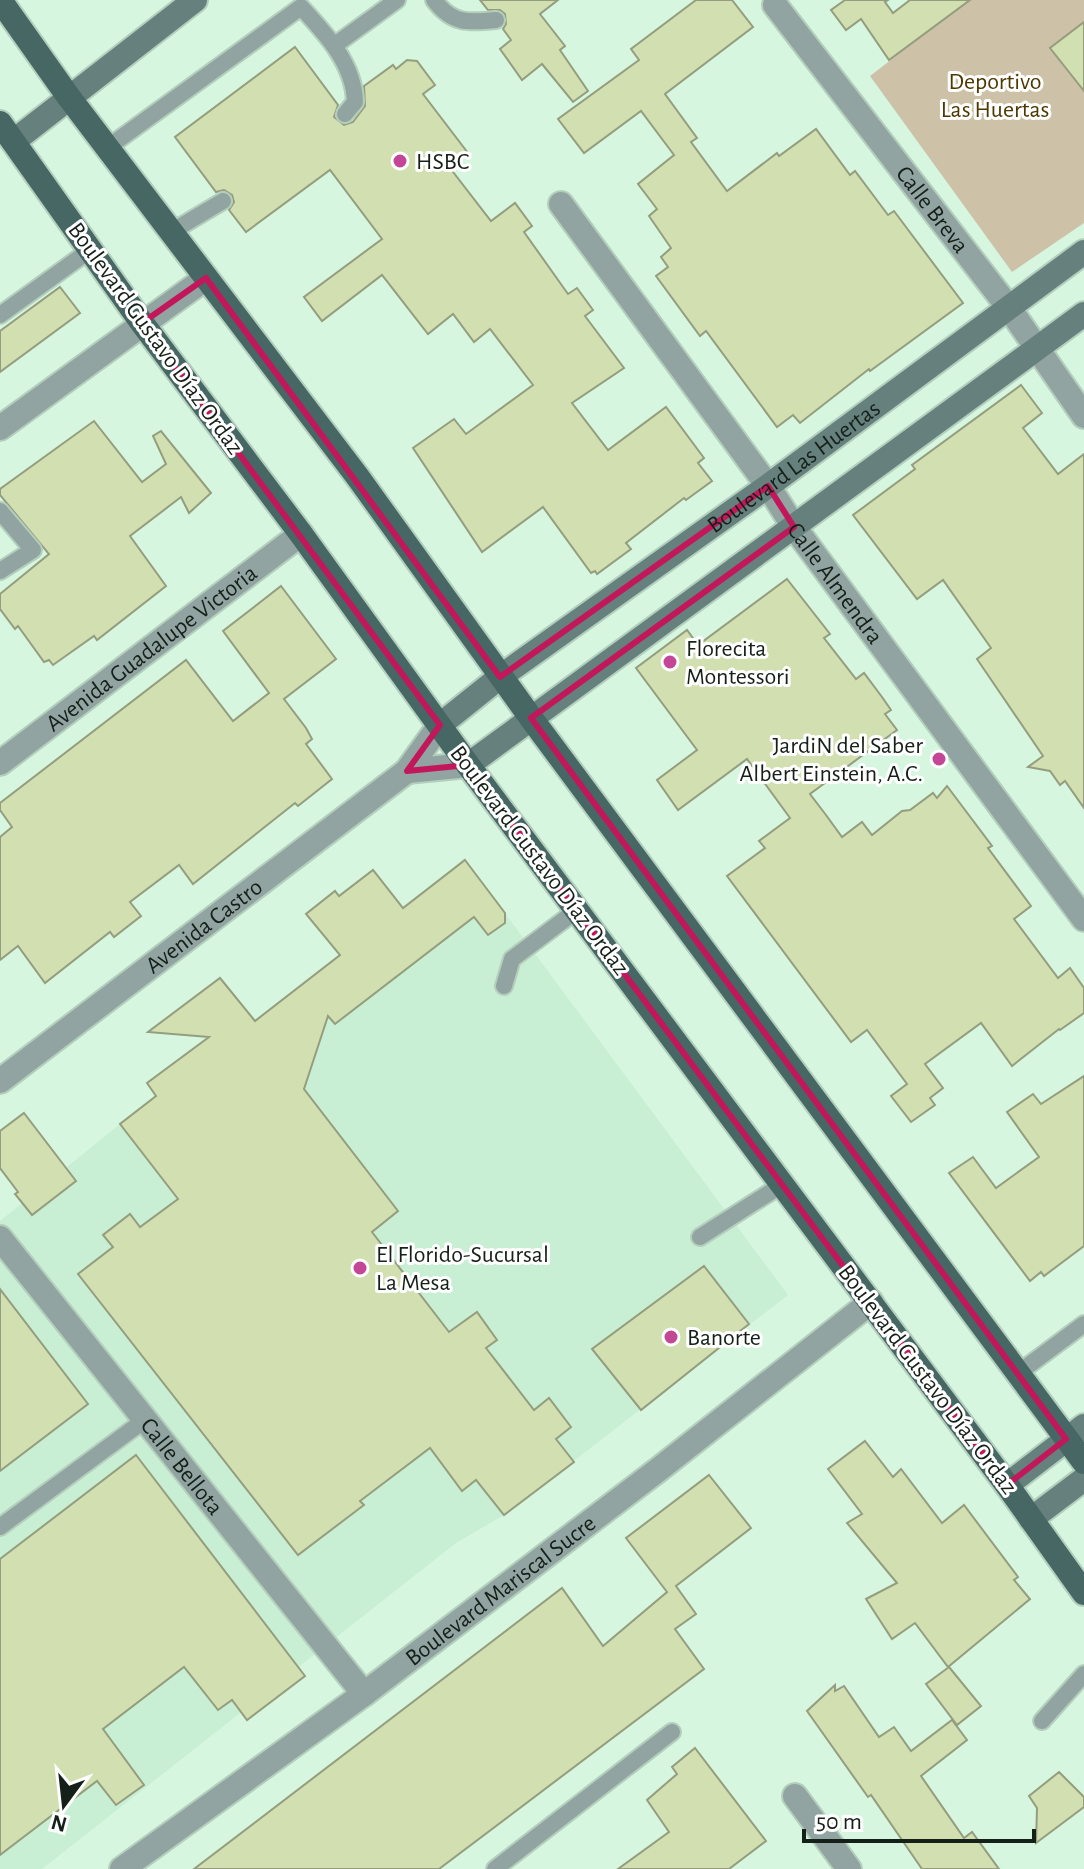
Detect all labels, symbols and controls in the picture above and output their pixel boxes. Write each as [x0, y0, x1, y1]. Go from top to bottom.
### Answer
park label: Deportivo Las Huertas [941, 70, 1049, 122]
place label: HSBC [416, 150, 469, 174]
marker: HSBC [391, 152, 409, 170]
street label: Calle Breva [891, 162, 973, 258]
street label: Boulevard Gustavo Díaz Ordaz [63, 218, 247, 459]
street label: Boulevard Las Huertas [703, 396, 885, 538]
street label: Calle Almendra [782, 519, 887, 649]
street label: Avenida Guadalupe Victoria [42, 561, 262, 737]
place label: Florecita Montessori [686, 637, 790, 689]
marker: Florecita Montessori [661, 653, 679, 671]
place label: JardiN del Saber Albert Einstein, A.C. [739, 734, 923, 786]
street label: Boulevard Gustavo Díaz Ordaz [445, 742, 633, 980]
marker: JardiN del Saber Albert Einstein, A.C. [930, 750, 948, 768]
street label: Avenida Castro [141, 875, 267, 979]
place label: El Florido-Sucursal La Mesa [376, 1243, 549, 1295]
marker: El Florido-Sucursal La Mesa [351, 1259, 369, 1277]
street label: Boulevard Gustavo Díaz Ordaz [833, 1261, 1021, 1499]
place label: Banorte [687, 1326, 761, 1350]
marker: Banorte [662, 1328, 680, 1346]
street label: Calle Bellota [136, 1414, 227, 1520]
street label: Boulevard Mariscal Sucre [401, 1511, 600, 1671]
north arrow [24, 1765, 104, 1845]
scale bar [804, 1793, 1034, 1843]
text: 50 m [816, 1810, 862, 1834]
text: N [49, 1811, 69, 1836]

